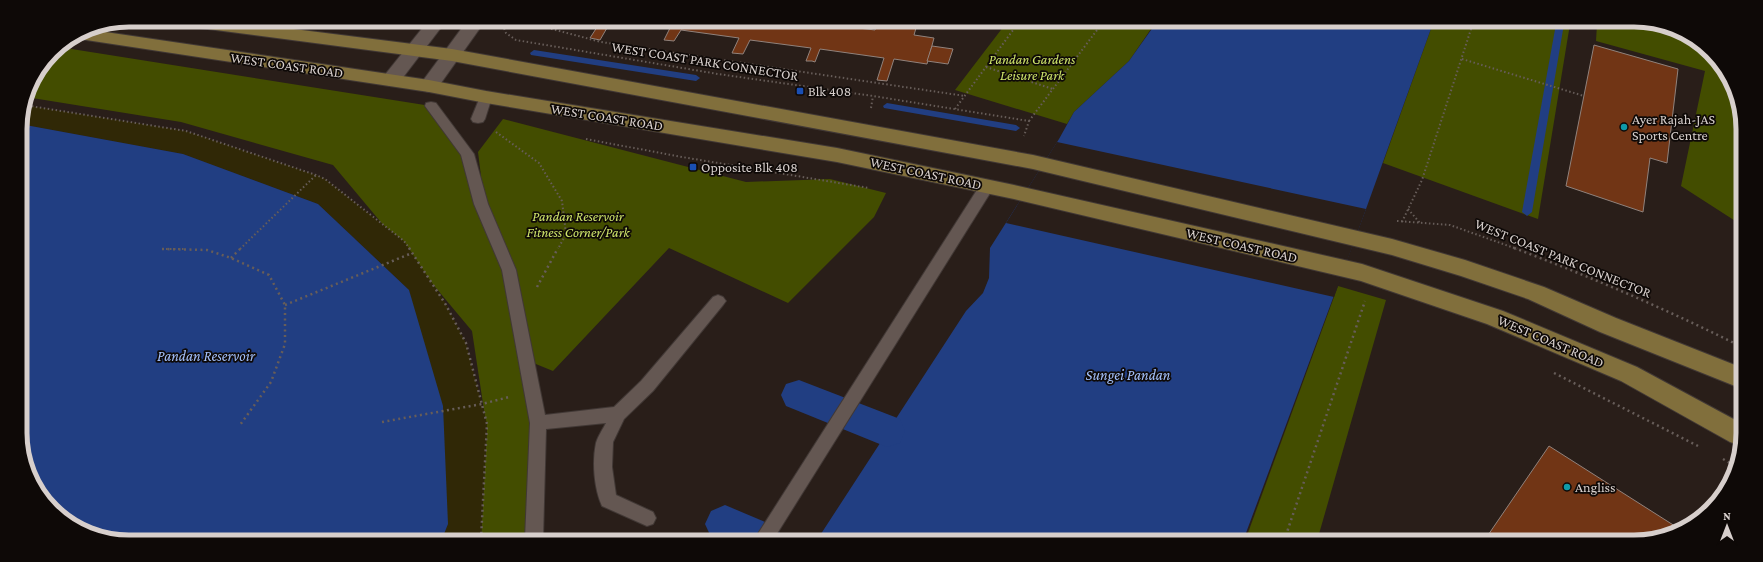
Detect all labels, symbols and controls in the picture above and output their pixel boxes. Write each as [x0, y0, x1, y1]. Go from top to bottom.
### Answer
street label: WEST COAST PARK CONNECTOR [611, 38, 800, 84]
street label: WEST COAST ROAD [230, 49, 344, 81]
park label: Pandan Gardens Leisure Park [989, 51, 1076, 83]
place label: Blk 408 [808, 83, 851, 99]
marker: Blk 408 [795, 86, 805, 96]
street label: WEST COAST ROAD [550, 100, 664, 134]
place label: Ayer Rajah-JAS Sports Centre [1632, 111, 1715, 143]
marker: Ayer Rajah-JAS Sports Centre [1619, 122, 1629, 132]
street label: WEST COAST ROAD [869, 153, 983, 193]
place label: Opposite Blk 408 [701, 159, 798, 175]
marker: Opposite Blk 408 [688, 162, 698, 172]
park label: Pandan Reservoir Fitness Corner/Park [526, 208, 630, 240]
street label: WEST COAST PARK CONNECTOR [1473, 215, 1654, 301]
street label: WEST COAST ROAD [1185, 224, 1299, 266]
street label: WEST COAST ROAD [1496, 311, 1606, 371]
water label: Pandan Reservoir [157, 348, 256, 364]
water label: Sungei Pandan [1086, 367, 1171, 384]
place label: Angliss [1575, 479, 1616, 495]
marker: Angliss [1562, 482, 1572, 492]
north arrow [1707, 506, 1747, 546]
text: N [1723, 510, 1731, 522]

